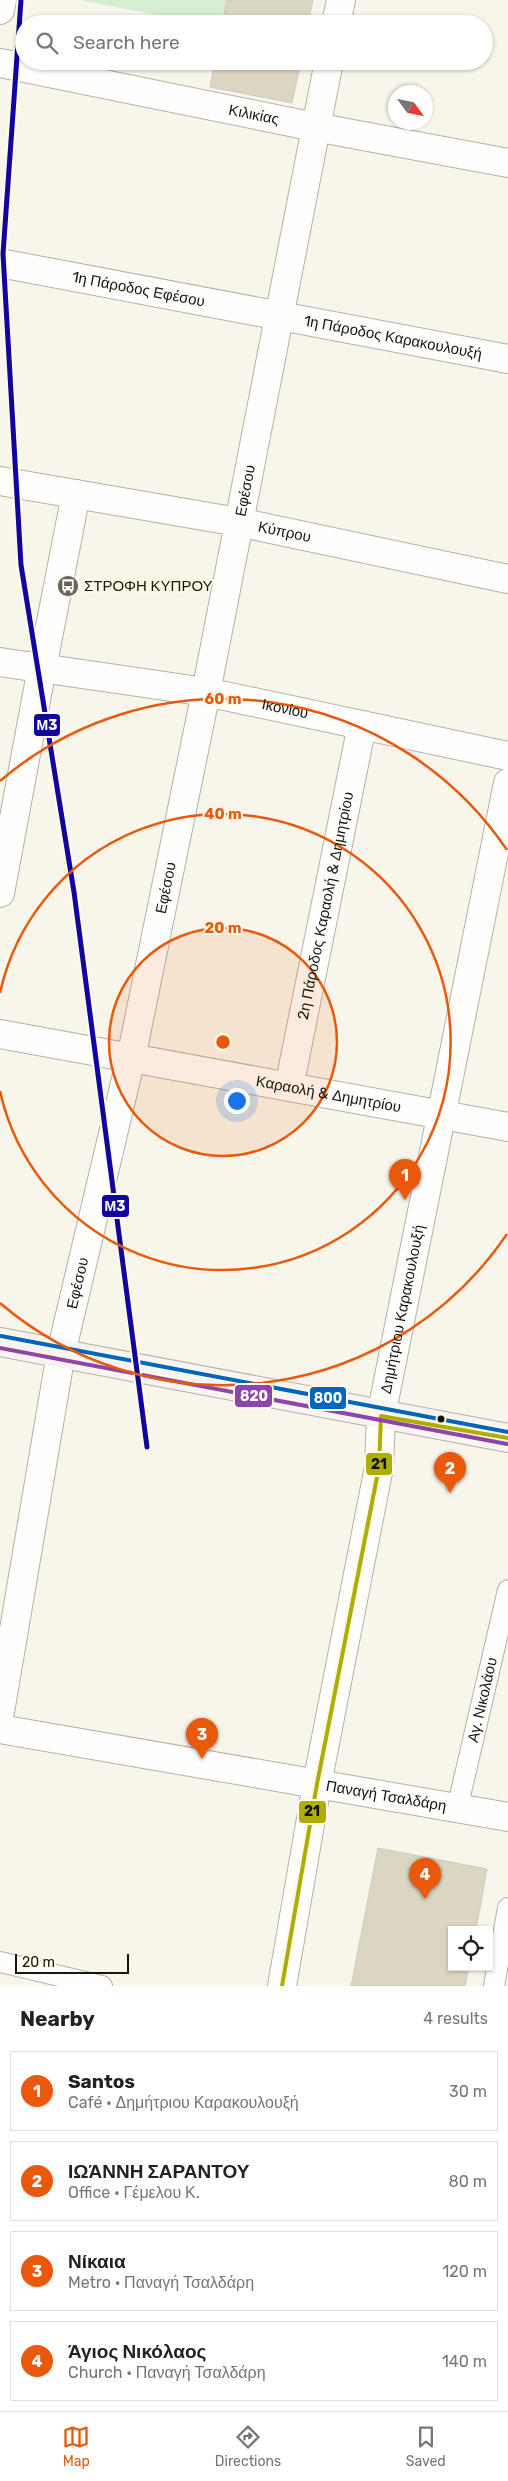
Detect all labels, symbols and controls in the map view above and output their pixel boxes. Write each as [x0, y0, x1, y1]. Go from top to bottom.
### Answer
search box [15, 15, 493, 70]
icon: search [33, 29, 61, 57]
text: Search here [73, 31, 180, 54]
north arrow [388, 85, 433, 130]
street label: Κιλικίας [227, 101, 281, 128]
street label: 1η Πάροδος Εφέσου [71, 268, 206, 311]
street label: 1η Πάροδος Καρακουλουξή [302, 312, 484, 363]
street label: Εφέσου [231, 463, 259, 518]
street label: Κύπρου [256, 517, 313, 546]
bus stop icon: ΣΤΡΟΦΗ ΚΥΠΡΟΥ [56, 574, 80, 598]
place label: ΣΤΡΟΦΗ ΚΥΠΡΟΥ [84, 577, 213, 595]
text: 60 m [205, 690, 241, 708]
street label: Ικονίου [260, 695, 310, 722]
line badge: Μ3 [33, 713, 61, 737]
text: Μ3 [37, 717, 57, 734]
street label: 2η Πάροδος Καραολή & Δημητρίου [294, 790, 357, 1021]
text: 40 m [204, 805, 242, 823]
street label: Εφέσου [152, 860, 180, 915]
text: 20 m [205, 919, 241, 937]
centre of rings [214, 1033, 232, 1051]
street label: Καραολή & Δημητρίου [255, 1072, 403, 1116]
your location [224, 1088, 250, 1114]
pin: 1 [389, 1159, 421, 1200]
line badge: Μ3 [101, 1194, 130, 1218]
text: Μ3 [105, 1198, 125, 1215]
street label: Δημήτριου Καρακουλουξή [377, 1223, 428, 1395]
street label: Εφέσου [63, 1256, 92, 1311]
line badge: 820 [234, 1384, 273, 1408]
line badge: 800 [309, 1386, 347, 1410]
text: 820 [240, 1388, 268, 1405]
text: 800 [314, 1390, 342, 1407]
unlabelled marker [436, 1414, 446, 1424]
line badge: 21 [365, 1452, 393, 1476]
pin: 2 [434, 1452, 466, 1493]
text: 21 [371, 1456, 387, 1473]
street label: Αγ. Νικολάου [464, 1656, 501, 1744]
pin: 3 [186, 1718, 218, 1759]
street label: Παναγή Τσαλδάρη [325, 1777, 448, 1815]
line badge: 21 [298, 1800, 327, 1824]
text: 21 [304, 1803, 320, 1820]
pin: 4 [409, 1858, 441, 1899]
map controls [448, 1926, 493, 1971]
button: locate [448, 1926, 493, 1971]
scale bar [15, 1951, 129, 1974]
text: 20 m [22, 1954, 55, 1971]
text: Nearby [20, 2006, 95, 2031]
text: 4 results [423, 2009, 488, 2028]
text: Santos [68, 2070, 135, 2093]
text: 1 [33, 2082, 41, 2101]
text: 30 m [449, 2082, 487, 2101]
text: Café · Δημήτριου Καρακουλουξή [68, 2093, 299, 2112]
text: ΙΩΆΝΝΗ ΣΑΡΑΝΤΟΥ [68, 2160, 249, 2183]
text: 2 [32, 2172, 42, 2191]
text: 80 m [449, 2172, 487, 2191]
text: Office · Γέμελου Κ. [68, 2183, 200, 2202]
text: Νίκαια [68, 2250, 126, 2273]
text: 3 [32, 2262, 42, 2281]
text: 120 m [442, 2262, 487, 2281]
text: Metro · Παναγή Τσαλδάρη [68, 2273, 254, 2292]
text: Άγιος Νικόλαος [68, 2340, 206, 2363]
text: 4 [32, 2352, 42, 2371]
text: 140 m [442, 2352, 487, 2371]
text: Church · Παναγή Τσαλδάρη [68, 2363, 266, 2382]
tab: Map [62, 2423, 90, 2470]
tab: Directions [215, 2423, 281, 2470]
tab: Saved [406, 2423, 446, 2470]

